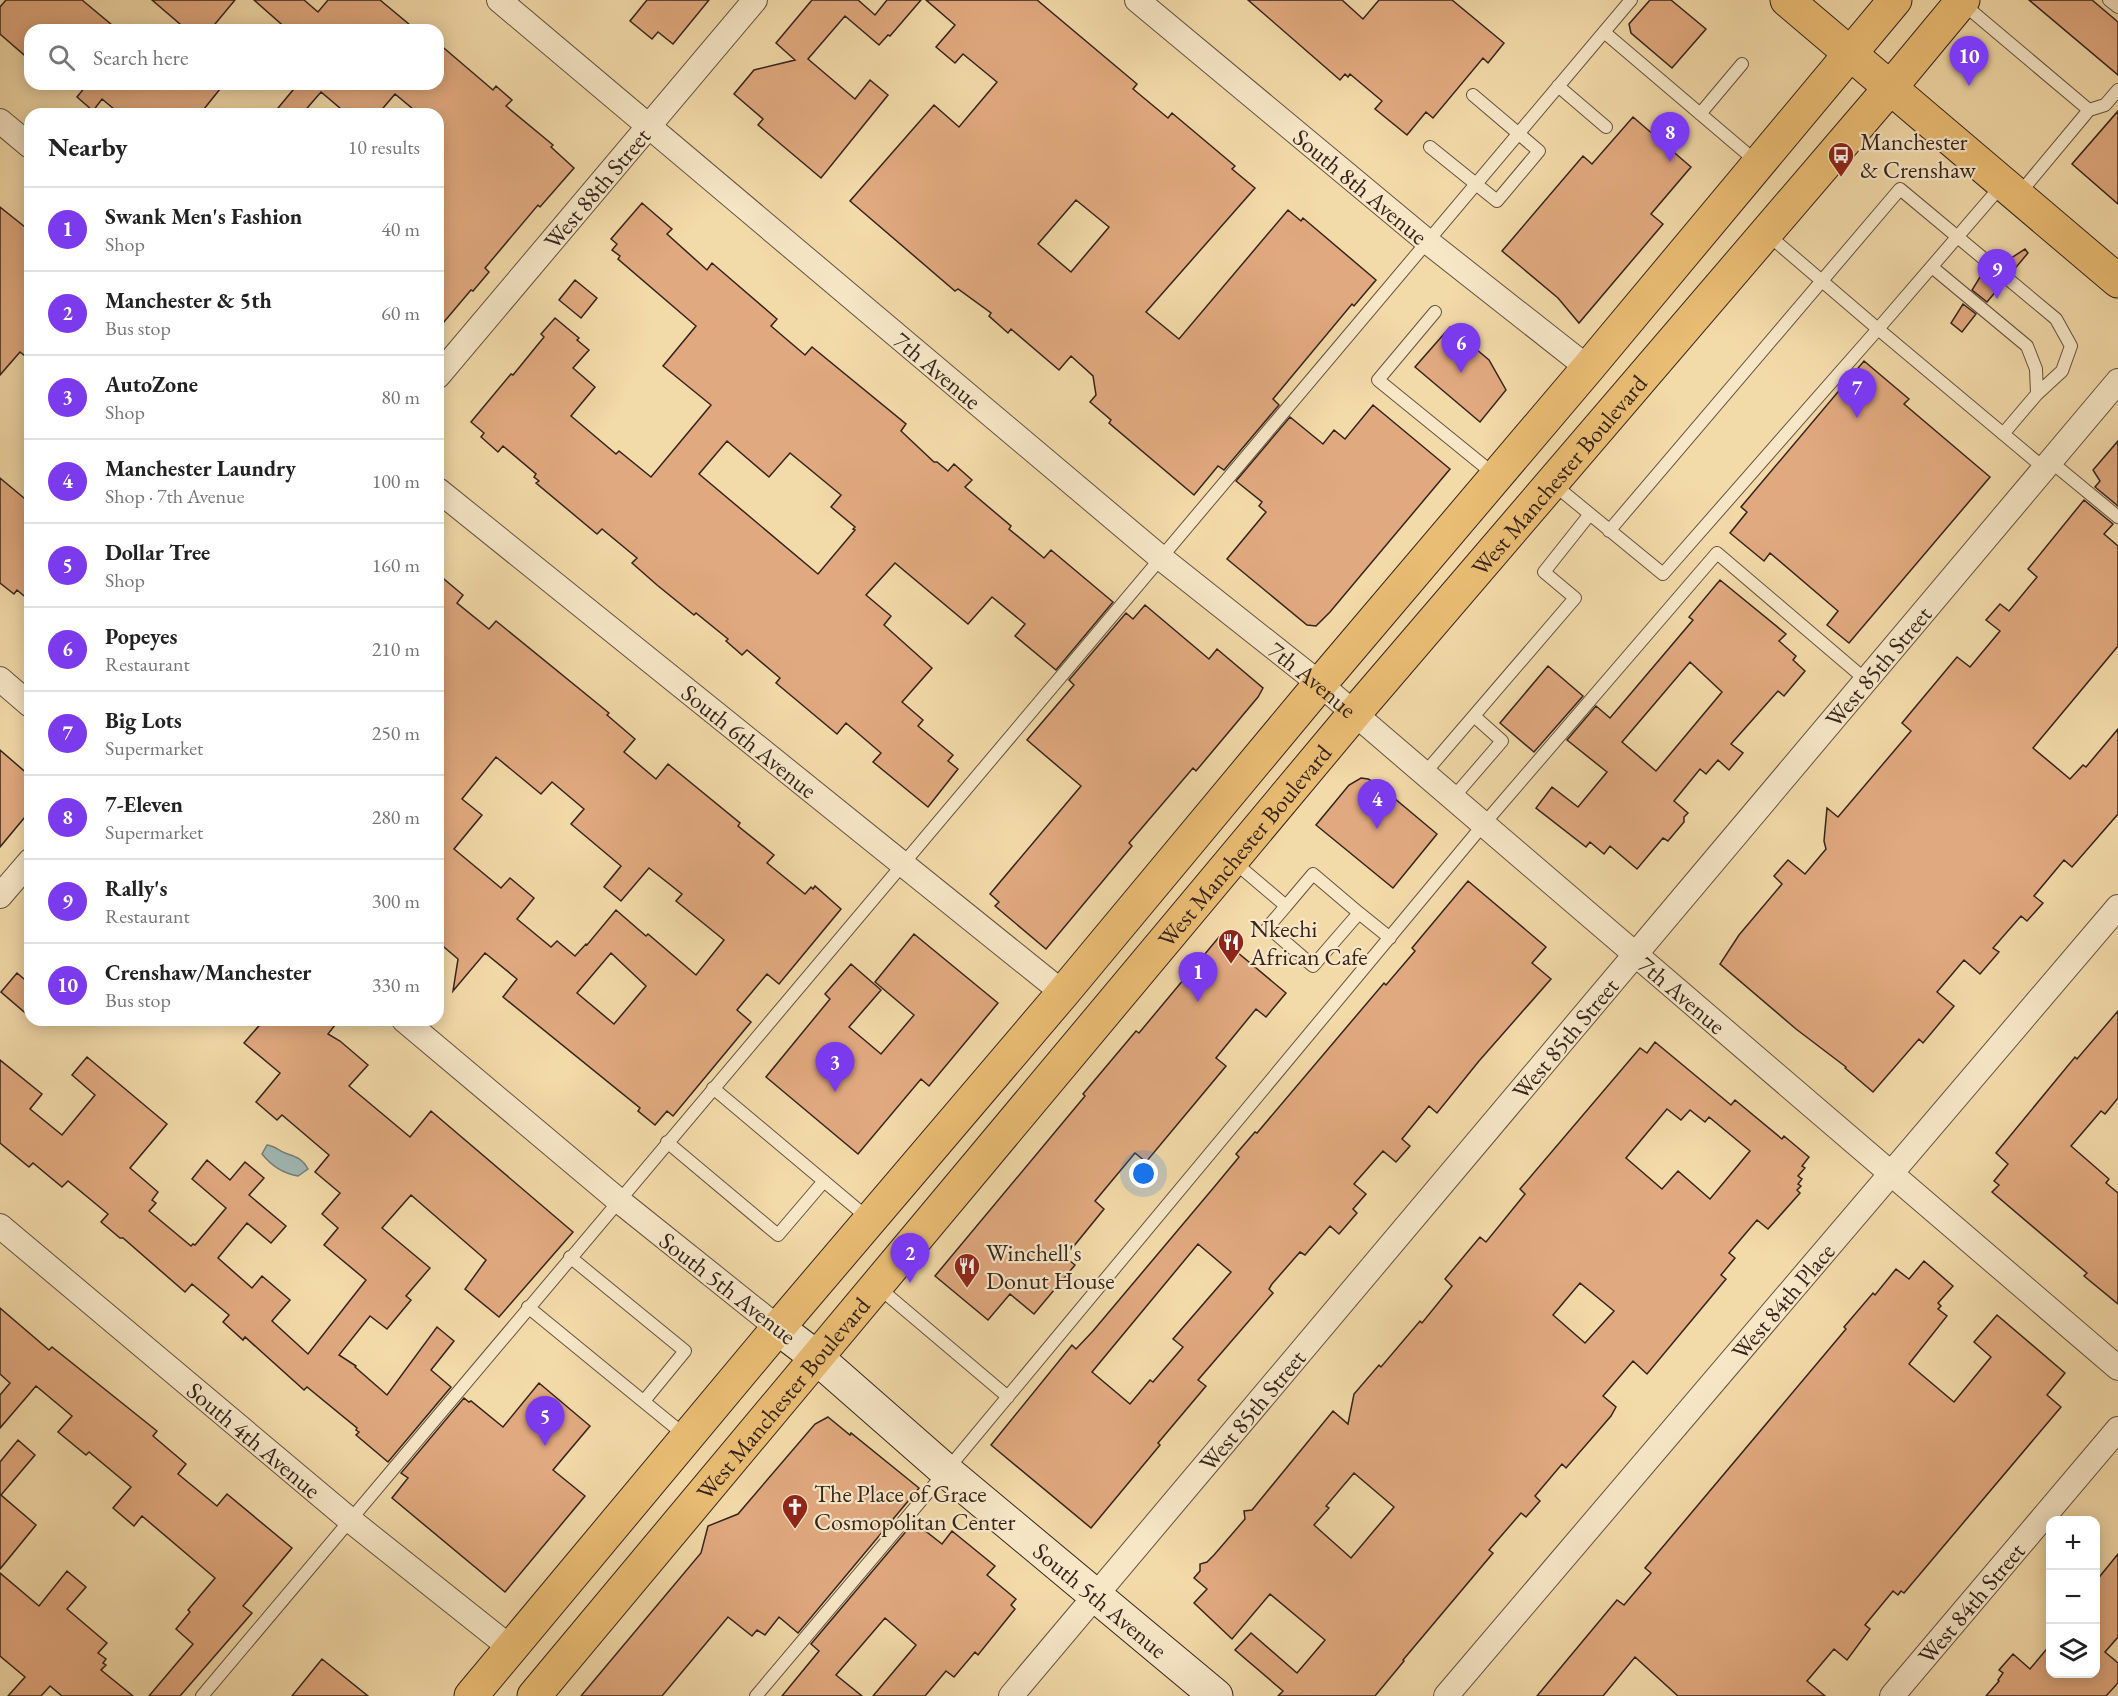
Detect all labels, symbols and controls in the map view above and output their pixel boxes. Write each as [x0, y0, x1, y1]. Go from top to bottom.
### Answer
search box [24, 24, 444, 90]
pin: 10 [1950, 36, 1988, 86]
icon: search [45, 41, 78, 74]
text: Search here [93, 43, 188, 72]
pin: 8 [1650, 112, 1690, 162]
street label: West 88th Street [536, 120, 657, 255]
street label: South 8th Avenue [1287, 121, 1434, 251]
place label: Manchester & Crenshaw [1860, 126, 1976, 185]
text: Nearby [48, 130, 128, 164]
text: 10 results [348, 134, 420, 160]
bus stop icon: Manchester & Crenshaw [1826, 140, 1856, 178]
text: Swank Men's Fashion [105, 202, 302, 231]
text: 1 [62, 216, 73, 242]
text: 40 m [381, 216, 420, 242]
text: Shop [105, 231, 145, 257]
pin: 9 [1978, 250, 2016, 299]
text: Manchester & 5th [105, 286, 272, 315]
text: 2 [62, 300, 73, 326]
text: 60 m [381, 300, 420, 326]
text: Bus stop [105, 315, 171, 341]
street label: 7th Avenue [888, 324, 988, 416]
pin: 6 [1442, 324, 1480, 373]
street label: West Manchester Boulevard [1464, 367, 1654, 582]
pin: 7 [1838, 368, 1876, 418]
text: AutoZone [105, 370, 198, 399]
text: 3 [62, 384, 73, 410]
text: 80 m [381, 384, 420, 410]
text: Shop [105, 399, 145, 425]
text: Manchester Laundry [105, 454, 296, 483]
text: 4 [62, 468, 73, 494]
text: 100 m [372, 468, 420, 494]
text: Shop · 7th Avenue [105, 483, 244, 509]
text: Dollar Tree [105, 538, 210, 567]
text: 5 [62, 552, 73, 578]
text: 160 m [372, 552, 420, 578]
text: Shop [105, 567, 145, 593]
street label: West 85th Street [1818, 599, 1938, 734]
text: Popeyes [105, 622, 177, 651]
street label: 7th Avenue [1262, 634, 1363, 724]
text: 6 [62, 636, 73, 662]
text: 210 m [372, 636, 420, 662]
text: Restaurant [105, 651, 190, 677]
street label: South 6th Avenue [675, 677, 824, 805]
text: Big Lots [105, 706, 182, 735]
text: 7 [62, 720, 73, 746]
text: 250 m [372, 720, 420, 746]
text: Supermarket [105, 735, 203, 761]
street label: West Manchester Boulevard [1150, 737, 1338, 953]
pin: 4 [1358, 780, 1396, 829]
text: 7-Eleven [105, 790, 183, 819]
text: 8 [62, 804, 73, 830]
text: 280 m [372, 804, 420, 830]
text: Supermarket [105, 819, 203, 845]
text: Rally's [105, 874, 167, 903]
text: 9 [62, 888, 73, 914]
text: 300 m [372, 888, 420, 914]
text: Restaurant [105, 903, 190, 929]
place label: Nkechi African Cafe [1249, 913, 1368, 972]
restaurant icon: Nkechi African Cafe [1216, 927, 1246, 965]
street label: 7th Avenue [1632, 949, 1732, 1041]
pin: 1 [1178, 952, 1218, 1002]
text: Crenshaw/Manchester [105, 958, 311, 987]
street label: West 85th Street [1505, 971, 1625, 1105]
text: 10 [57, 972, 78, 998]
text: 330 m [372, 972, 420, 998]
text: Bus stop [105, 987, 171, 1013]
pin: 3 [816, 1042, 854, 1092]
your location [1129, 1159, 1158, 1188]
street label: South 5th Avenue [653, 1225, 803, 1351]
pin: 2 [890, 1234, 930, 1283]
street label: West 84th Place [1724, 1236, 1841, 1366]
place label: Winchell's Donut House [986, 1237, 1115, 1296]
restaurant icon: Winchell's Donut House [952, 1251, 982, 1289]
street label: West Manchester Boulevard [689, 1290, 877, 1506]
street label: West 85th Street [1192, 1342, 1312, 1477]
street label: South 4th Avenue [181, 1374, 328, 1505]
pin: 5 [526, 1396, 564, 1446]
place label: The Place of Grace Cosmopolitan Center [814, 1478, 1015, 1537]
church icon: The Place of Grace Cosmopolitan Center [780, 1492, 810, 1530]
map controls [2046, 1516, 2100, 1678]
button: + [2046, 1516, 2100, 1570]
street label: South 5th Avenue [1027, 1535, 1174, 1665]
street label: West 84th Street [1911, 1535, 2031, 1670]
button: − [2046, 1570, 2100, 1624]
button: layers [2046, 1624, 2100, 1678]

